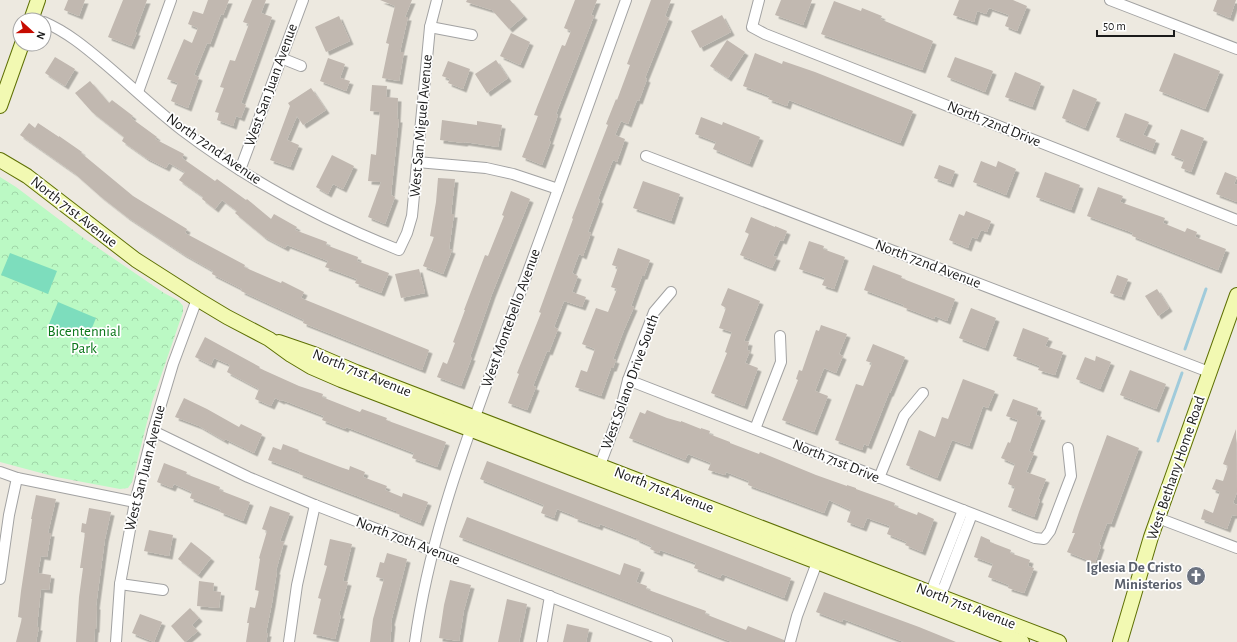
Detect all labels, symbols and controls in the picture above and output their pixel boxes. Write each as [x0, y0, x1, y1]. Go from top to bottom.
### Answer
north arrow [12, 12, 52, 52]
scale bar [1097, 12, 1174, 38]
text: 50 m [1103, 20, 1126, 32]
street label: West San Juan Avenue [242, 22, 300, 148]
text: N [34, 30, 47, 41]
street label: West San Miguel Avenue [407, 54, 435, 198]
street label: North 72nd Drive [945, 98, 1043, 150]
street label: North 72nd Avenue [164, 111, 264, 187]
street label: North 71st Avenue [28, 174, 120, 250]
street label: North 72nd Avenue [873, 237, 983, 291]
street label: West Montebello Avenue [479, 247, 543, 389]
street label: West Solano Drive South [599, 312, 661, 452]
park label: Bicentennial Park [47, 324, 121, 356]
street label: North 71st Avenue [310, 346, 414, 400]
street label: West Bethany Home Road [1144, 394, 1208, 542]
street label: West San Juan Avenue [122, 403, 168, 532]
street label: North 71st Drive [790, 437, 882, 485]
street label: North 71st Avenue [612, 464, 716, 516]
street label: North 70th Avenue [354, 514, 462, 568]
place label: Iglesia De Cristo Ministerios [1086, 560, 1182, 592]
church icon: Iglesia De Cristo Ministerios [1185, 565, 1207, 587]
street label: North 71st Avenue [914, 580, 1018, 632]

